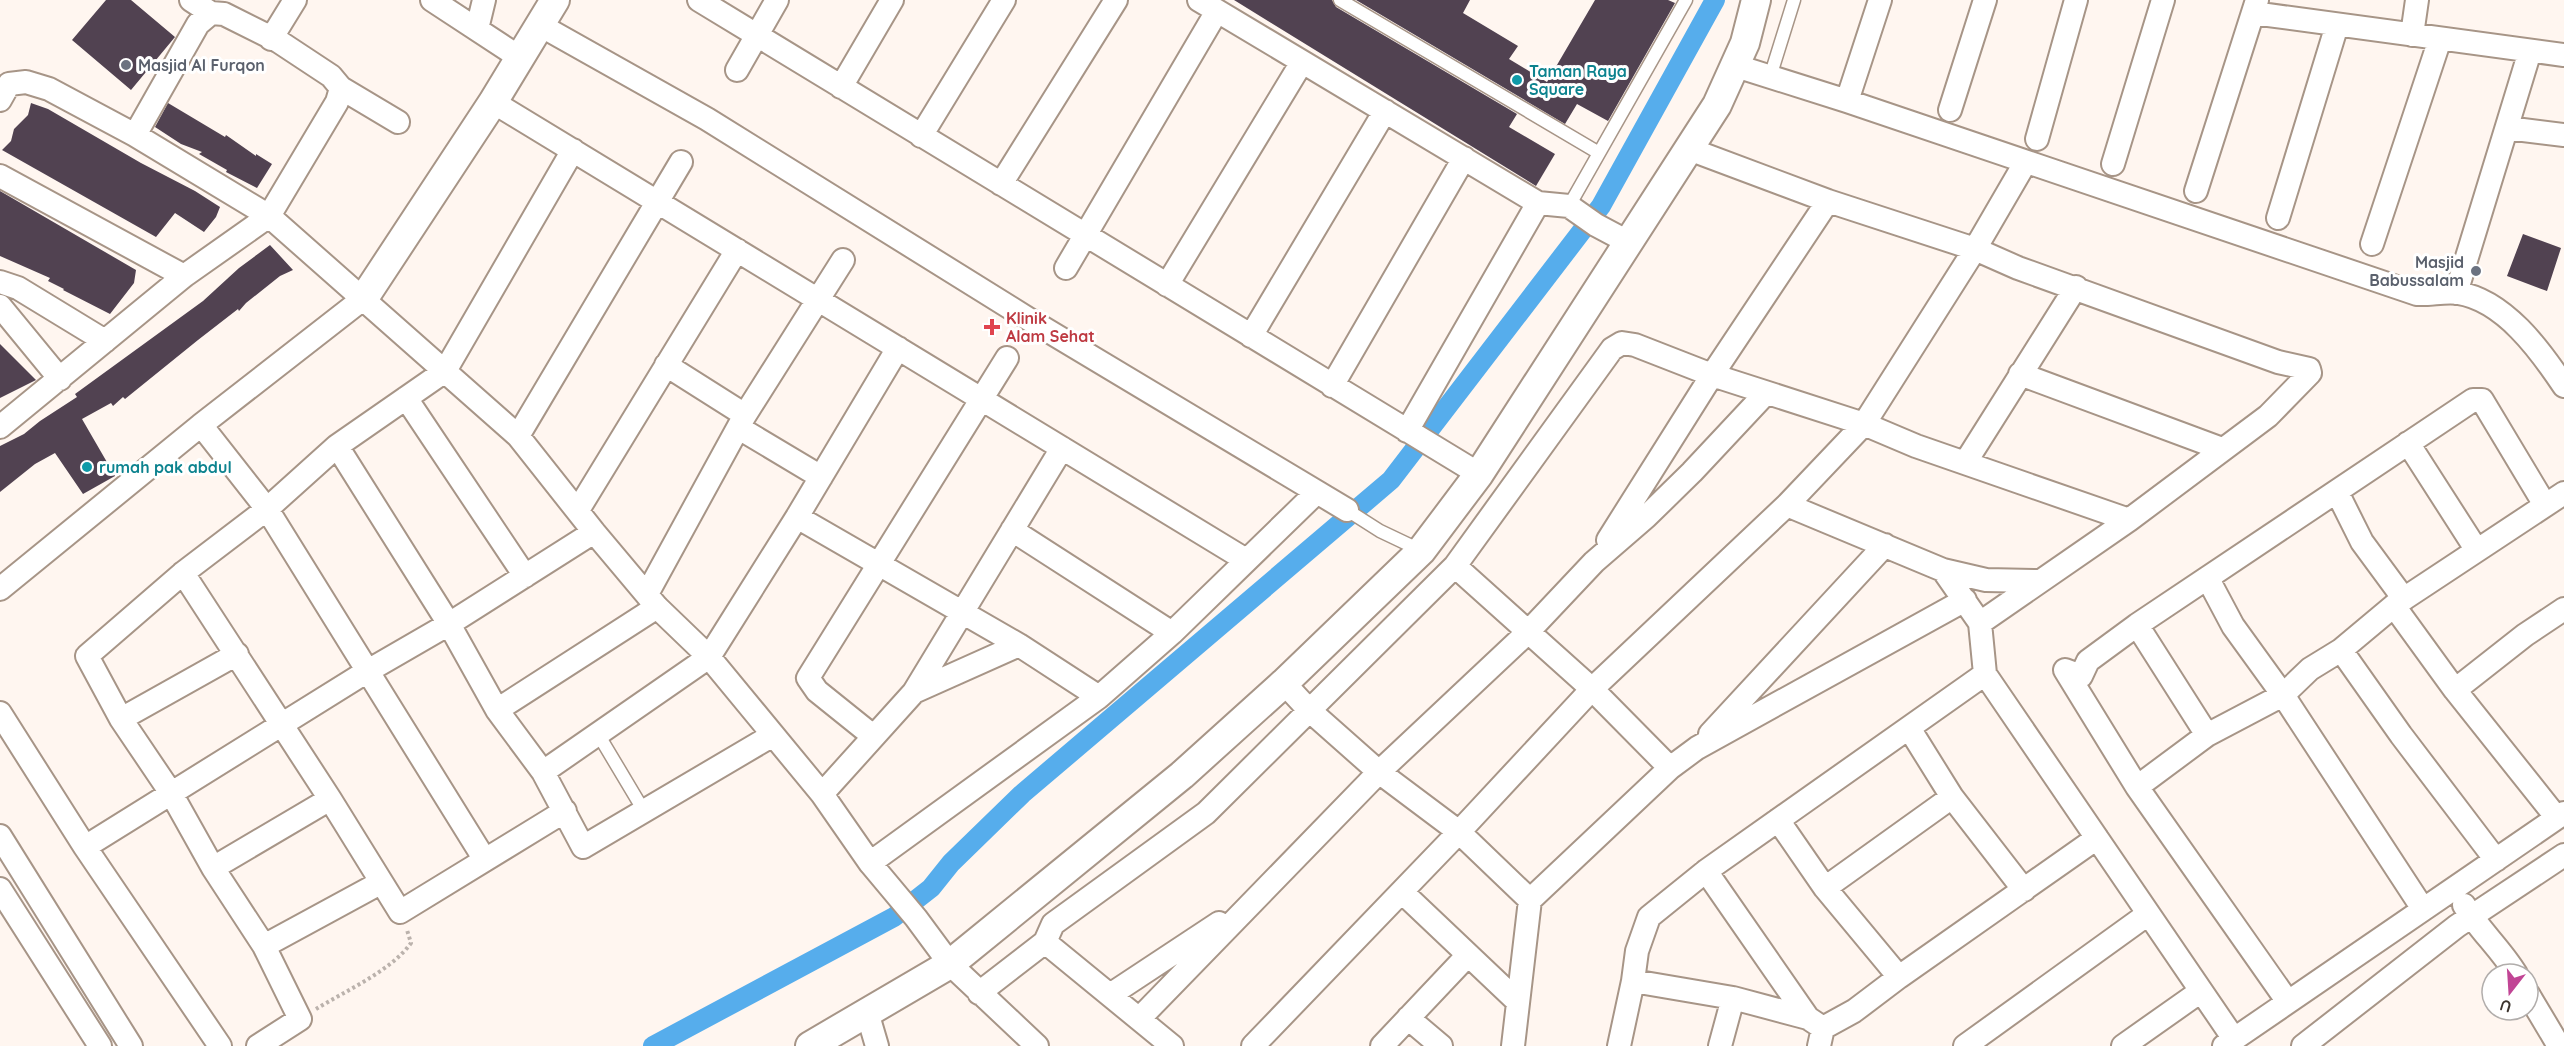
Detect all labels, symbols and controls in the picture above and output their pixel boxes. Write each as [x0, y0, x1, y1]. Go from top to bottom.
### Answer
place label: Masjid Al Furqon [138, 55, 265, 75]
marker: Masjid Al Furqon [119, 58, 133, 72]
place label: Taman Raya Square [1529, 61, 1627, 99]
marker: Taman Raya Square [1510, 73, 1524, 87]
place label: Masjid Babussalam [2369, 252, 2464, 290]
marker: Masjid Babussalam [2469, 264, 2483, 278]
place label: Klinik Alam Sehat [1006, 308, 1095, 346]
marker: Klinik Alam Sehat [983, 318, 1001, 336]
place label: rumah pak abdul [99, 457, 232, 477]
marker: rumah pak abdul [80, 460, 94, 474]
north arrow [2480, 962, 2540, 1022]
text: U [2497, 995, 2514, 1018]

